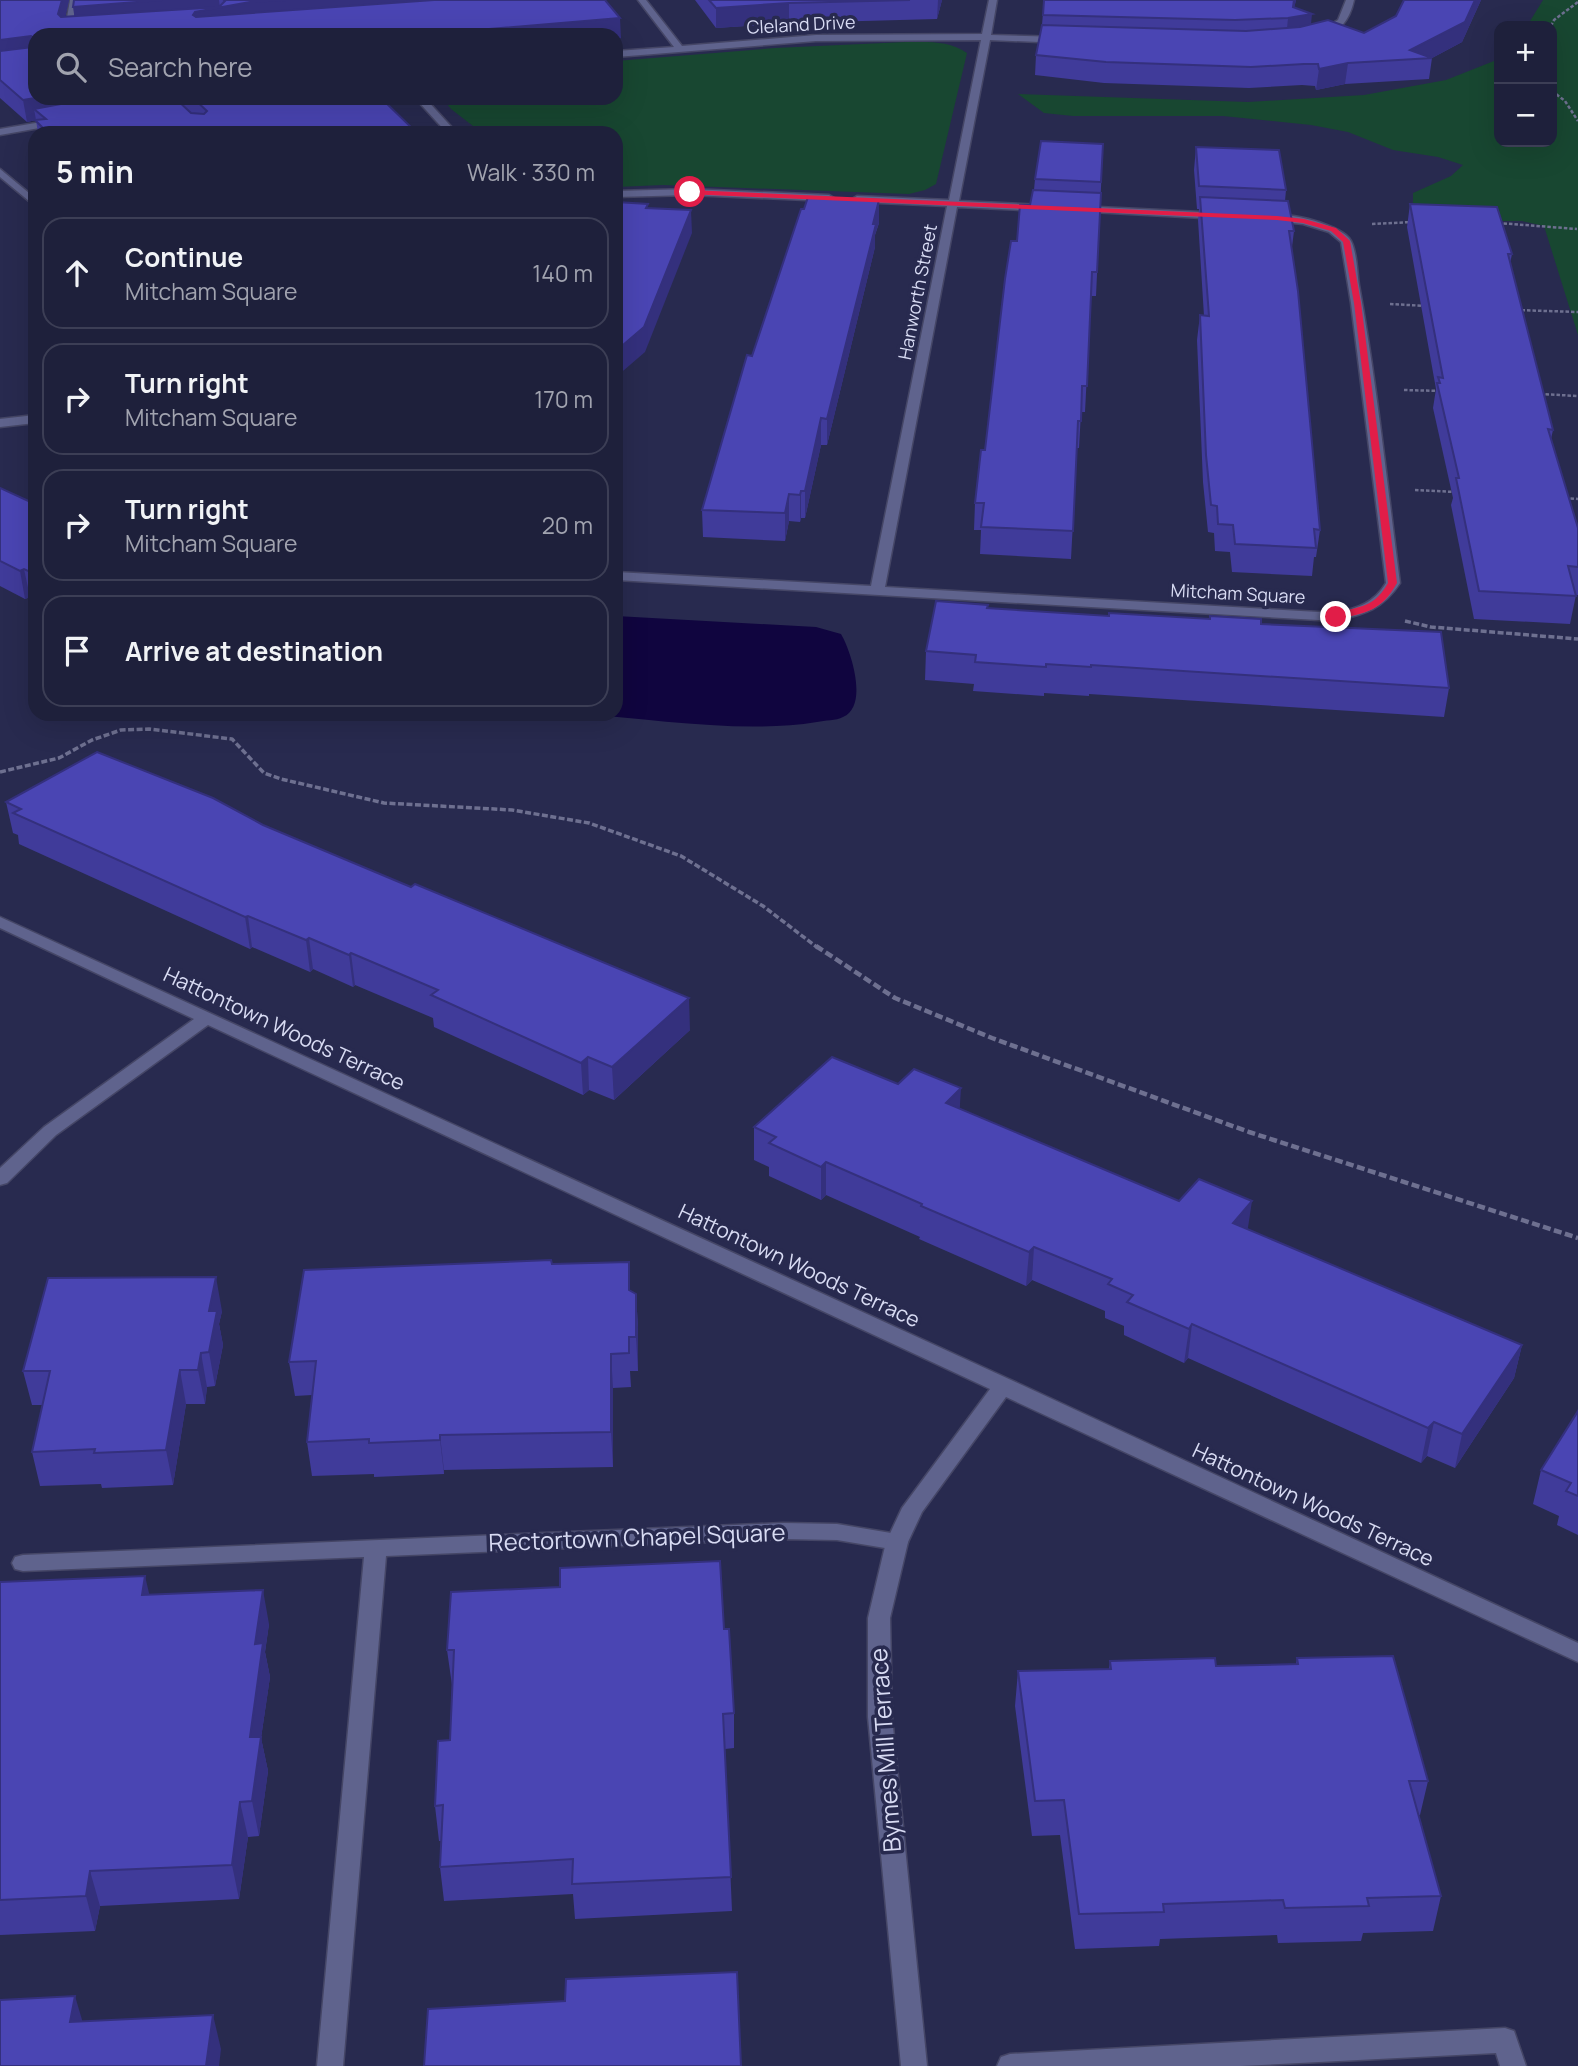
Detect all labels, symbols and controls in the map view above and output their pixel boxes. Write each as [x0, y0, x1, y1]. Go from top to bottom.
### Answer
street label: Cleland Drive [746, 9, 856, 39]
map controls [1494, 21, 1557, 147]
button: + [1494, 21, 1557, 84]
search box [28, 28, 623, 105]
icon: search [52, 48, 90, 86]
text: Search here [108, 49, 253, 85]
button: − [1494, 84, 1557, 147]
text: 5 min [56, 151, 134, 192]
text: Walk · 330 m [467, 156, 595, 188]
route start [674, 176, 705, 207]
street label: Hanworth Street [892, 222, 942, 362]
text: Continue [125, 239, 243, 275]
icon: ahead [58, 254, 96, 292]
text: 140 m [532, 257, 593, 289]
text: Mitcham Square [125, 275, 297, 307]
text: Turn right [125, 365, 249, 401]
icon: right [58, 380, 96, 418]
text: 170 m [534, 383, 593, 415]
text: Mitcham Square [125, 401, 297, 433]
text: Turn right [125, 491, 249, 527]
icon: right [58, 506, 96, 544]
text: 20 m [542, 509, 593, 541]
text: Mitcham Square [125, 527, 297, 559]
street label: Mitcham Square [1170, 577, 1306, 609]
route end [1320, 601, 1351, 632]
icon: arrive [58, 632, 96, 670]
text: Arrive at destination [125, 633, 383, 669]
street label: Hattontown Woods Terrace [159, 960, 410, 1096]
street label: Hattontown Woods Terrace [674, 1197, 925, 1333]
street label: Hattontown Woods Terrace [1188, 1436, 1439, 1572]
street label: Rectortown Chapel Square [488, 1515, 786, 1558]
street label: Bymes Mill Terrace [861, 1647, 908, 1853]

